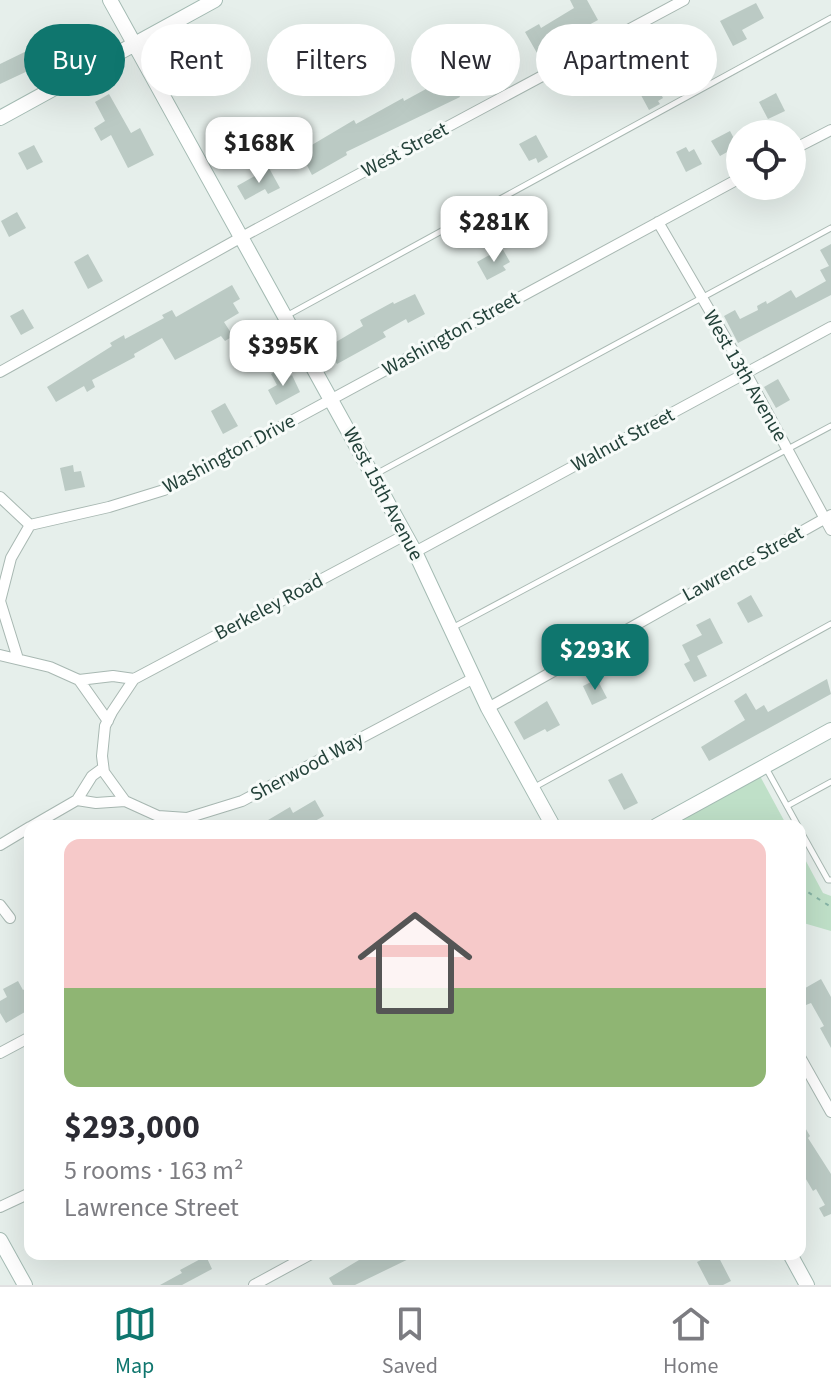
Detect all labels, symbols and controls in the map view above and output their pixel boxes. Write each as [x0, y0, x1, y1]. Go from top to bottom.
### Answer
chip: Buy [24, 24, 125, 96]
chip: Rent [141, 24, 251, 96]
chip: Filters [267, 24, 395, 96]
chip: New [411, 24, 520, 96]
chip: Apartment [536, 24, 717, 96]
street label: West Street [357, 115, 453, 185]
pin: $168K [203, 117, 315, 185]
map controls [726, 120, 806, 200]
button: locate [726, 120, 806, 200]
text: $168K [224, 124, 294, 161]
pin: $281K [438, 196, 550, 264]
text: $281K [459, 203, 529, 240]
street label: Washington Street [377, 285, 525, 383]
street label: West 13th Avenue [696, 305, 794, 447]
pin: $395K [227, 320, 339, 388]
text: $395K [248, 327, 318, 364]
street label: Walnut Street [566, 401, 680, 479]
street label: Washington Drive [158, 407, 300, 501]
street label: West 15th Avenue [336, 422, 430, 566]
street label: Lawrence Street [677, 519, 809, 609]
street label: Berkeley Road [210, 567, 328, 647]
pin: $293K [539, 624, 651, 692]
text: $293K [560, 631, 630, 668]
street label: Sherwood Way [245, 725, 369, 809]
icon: home [343, 891, 487, 1035]
text: $293,000 [64, 1103, 200, 1152]
text: 5 rooms · 163 m² [64, 1152, 243, 1189]
text: Lawrence Street [64, 1189, 239, 1226]
tab: Map [113, 1302, 157, 1382]
tab: Saved [382, 1302, 438, 1382]
tab: Home [663, 1302, 718, 1382]

